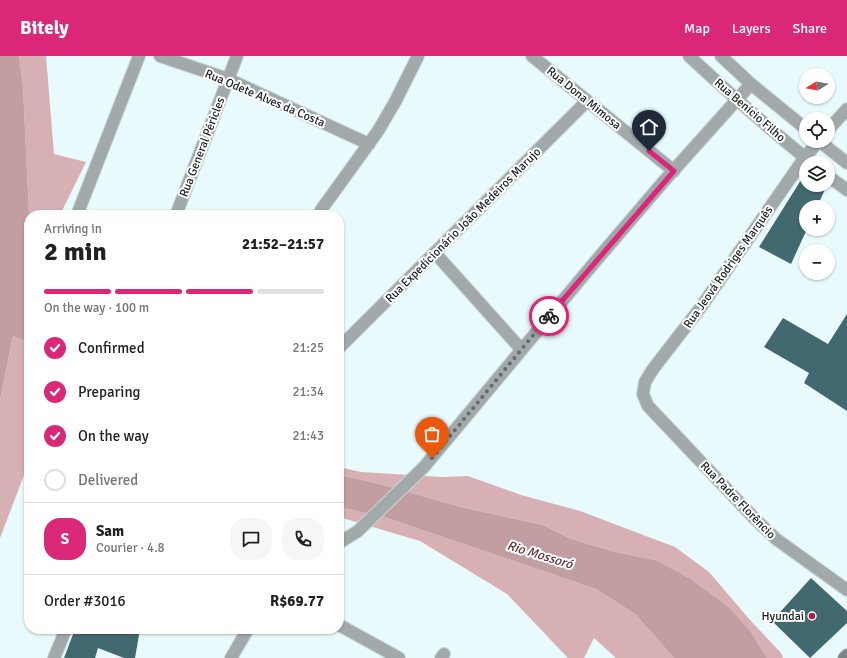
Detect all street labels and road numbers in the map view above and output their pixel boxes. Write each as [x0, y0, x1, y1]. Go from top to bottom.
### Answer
street label: Rua Dona Mimosa [543, 64, 624, 133]
street label: Rua Odete Alves da Costa [202, 66, 327, 131]
street label: Rua Benício Filho [711, 76, 788, 145]
street label: Rua General Péricles [177, 95, 228, 199]
street label: Rua Expedicionário João Medeiros Marujo [383, 145, 544, 306]
street label: Rua Jeová Rodriges Marquês [680, 203, 776, 331]
street label: Rua Padre Florêncio [697, 458, 778, 542]

